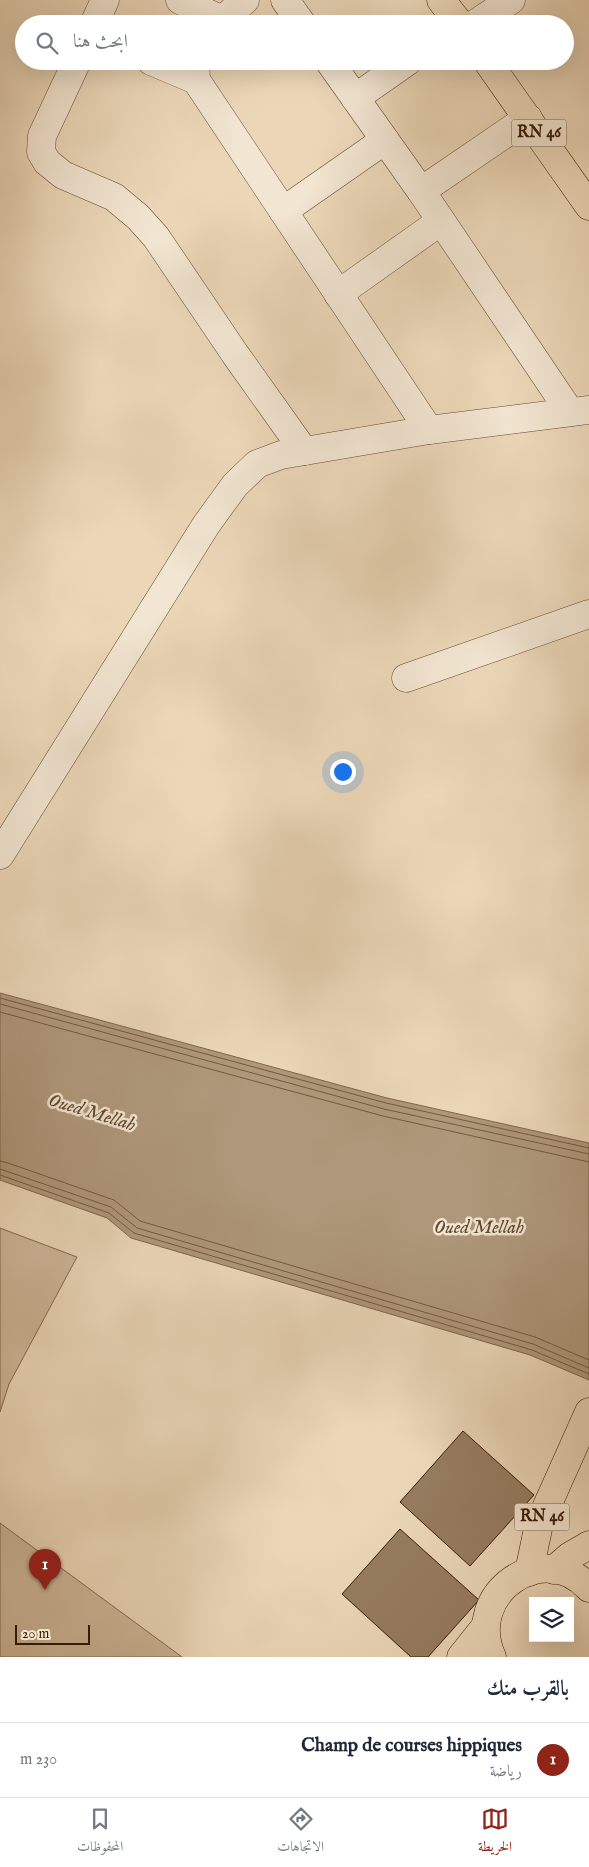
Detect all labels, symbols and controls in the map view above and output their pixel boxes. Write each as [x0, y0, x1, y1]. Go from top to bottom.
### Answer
search box [15, 15, 574, 70]
icon: search [33, 29, 61, 57]
text: ابحث هنا [73, 30, 128, 54]
road number: RN 46 [512, 120, 566, 146]
your location [330, 759, 356, 785]
water label: Oued Mellah [46, 1088, 138, 1138]
water label: Oued Mellah [434, 1216, 524, 1240]
road number: RN 46 [514, 1504, 570, 1530]
pin: 1 [29, 1549, 61, 1590]
map controls [529, 1597, 574, 1642]
button: layers [529, 1597, 574, 1642]
scale bar [15, 1622, 90, 1645]
text: 20 m [22, 1625, 49, 1643]
text: بالقرب منك [487, 1676, 569, 1703]
text: Champ de courses hippiques [301, 1734, 522, 1758]
text: 230 m [20, 1750, 57, 1770]
text: 1 [550, 1750, 556, 1770]
text: رياضة [490, 1762, 522, 1782]
tab: المحفوظات [77, 1805, 123, 1860]
tab: الاتجاهات [277, 1805, 324, 1860]
tab: الخريطة [478, 1805, 512, 1860]

